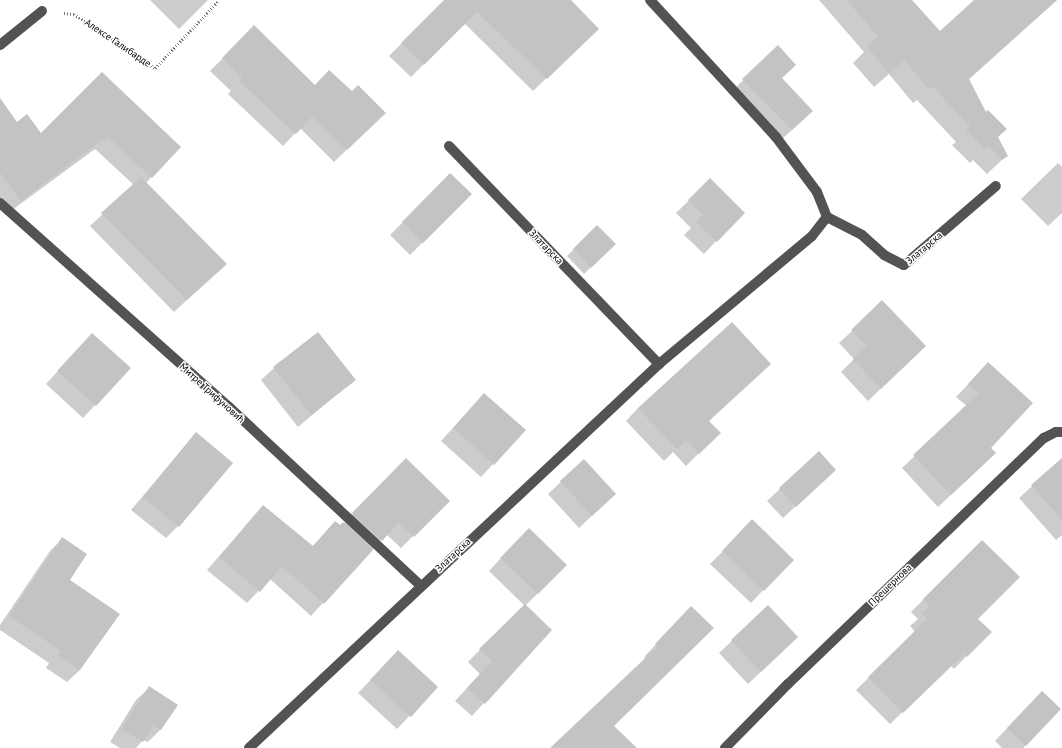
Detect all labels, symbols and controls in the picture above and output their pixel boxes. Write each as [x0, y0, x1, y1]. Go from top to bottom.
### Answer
street label: Алексе Галибарде [83, 16, 153, 70]
street label: Златарска [526, 227, 566, 267]
street label: Златарска [903, 229, 945, 267]
street label: Митре Трифуновић [177, 360, 247, 426]
street label: Златарска [433, 536, 473, 574]
street label: Прешернова [866, 561, 914, 609]

